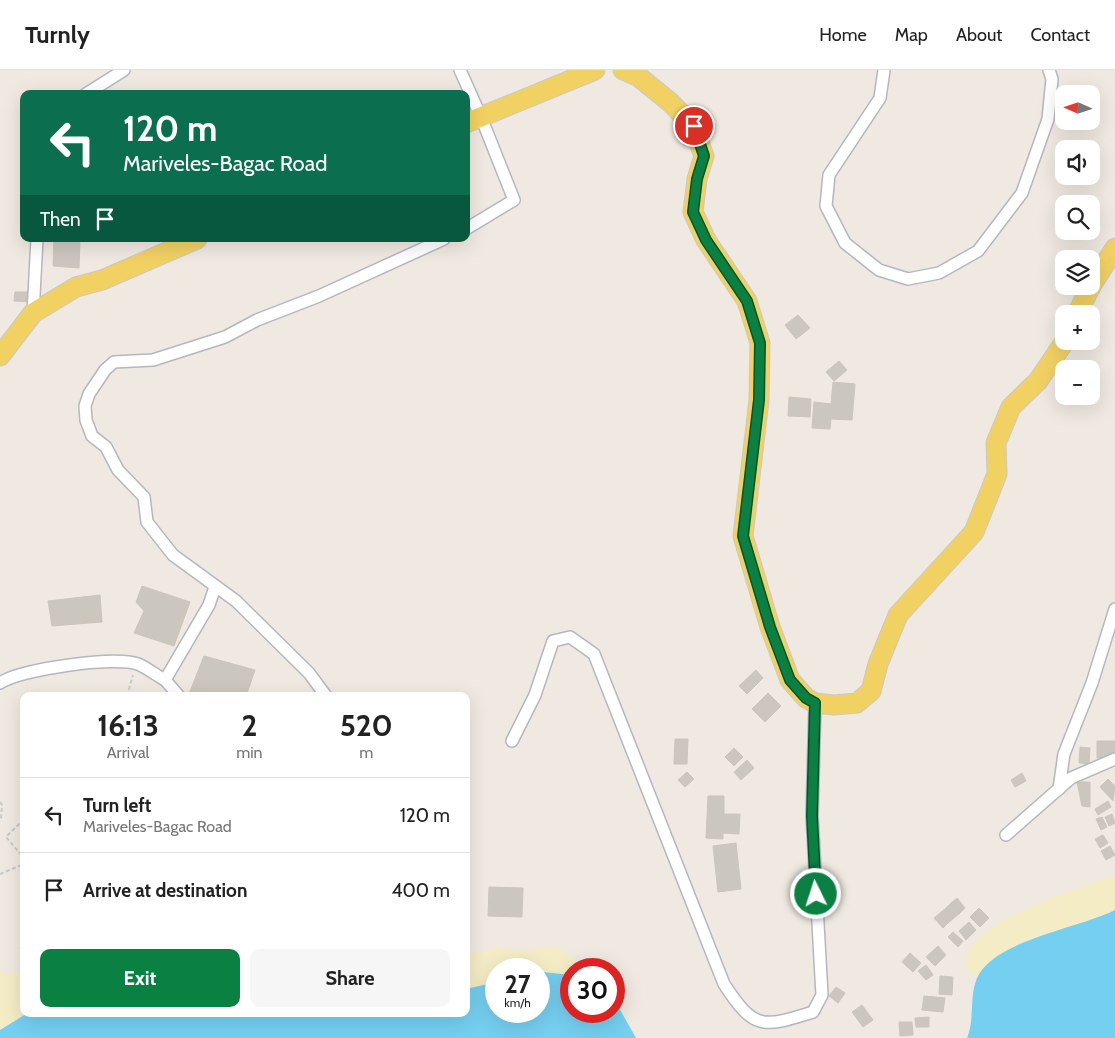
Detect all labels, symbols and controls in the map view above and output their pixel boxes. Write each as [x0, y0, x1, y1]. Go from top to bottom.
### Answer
text: Turnly [25, 20, 90, 49]
text: Home [819, 24, 867, 46]
text: Map [895, 24, 928, 46]
text: About [956, 24, 1002, 46]
text: Contact [1030, 24, 1090, 46]
north arrow [1055, 85, 1100, 130]
map controls [1055, 85, 1100, 405]
pin [673, 105, 715, 147]
text: 120 m [123, 107, 217, 150]
icon: left [40, 110, 105, 175]
icon: arrive [680, 112, 708, 140]
button: sound [1055, 140, 1100, 185]
text: Mariveles-Bagac Road [123, 150, 327, 177]
button: search [1055, 195, 1100, 240]
icon: arrive [91, 205, 119, 233]
text: Then [40, 208, 81, 231]
button: layers [1055, 250, 1100, 295]
button: + [1055, 305, 1100, 350]
button: − [1055, 360, 1100, 405]
text: 16:13 [97, 707, 159, 744]
text: 2 [241, 707, 257, 744]
text: 520 [340, 707, 393, 744]
text: Arrival [107, 743, 149, 762]
text: min [236, 743, 263, 762]
text: m [359, 743, 373, 762]
text: Turn left [83, 794, 151, 817]
icon: left [40, 801, 68, 829]
text: 120 m [400, 804, 450, 827]
text: Mariveles-Bagac Road [83, 817, 232, 836]
position arrow [789, 867, 841, 919]
icon: arrive [40, 876, 68, 904]
text: Arrive at destination [83, 879, 247, 902]
text: 400 m [392, 879, 450, 902]
button: Exit [40, 949, 240, 1007]
button: Share [250, 949, 450, 1007]
speed limit sign: 30 [560, 958, 625, 1023]
text: 27 [505, 969, 530, 999]
text: km/h [504, 995, 531, 1010]

